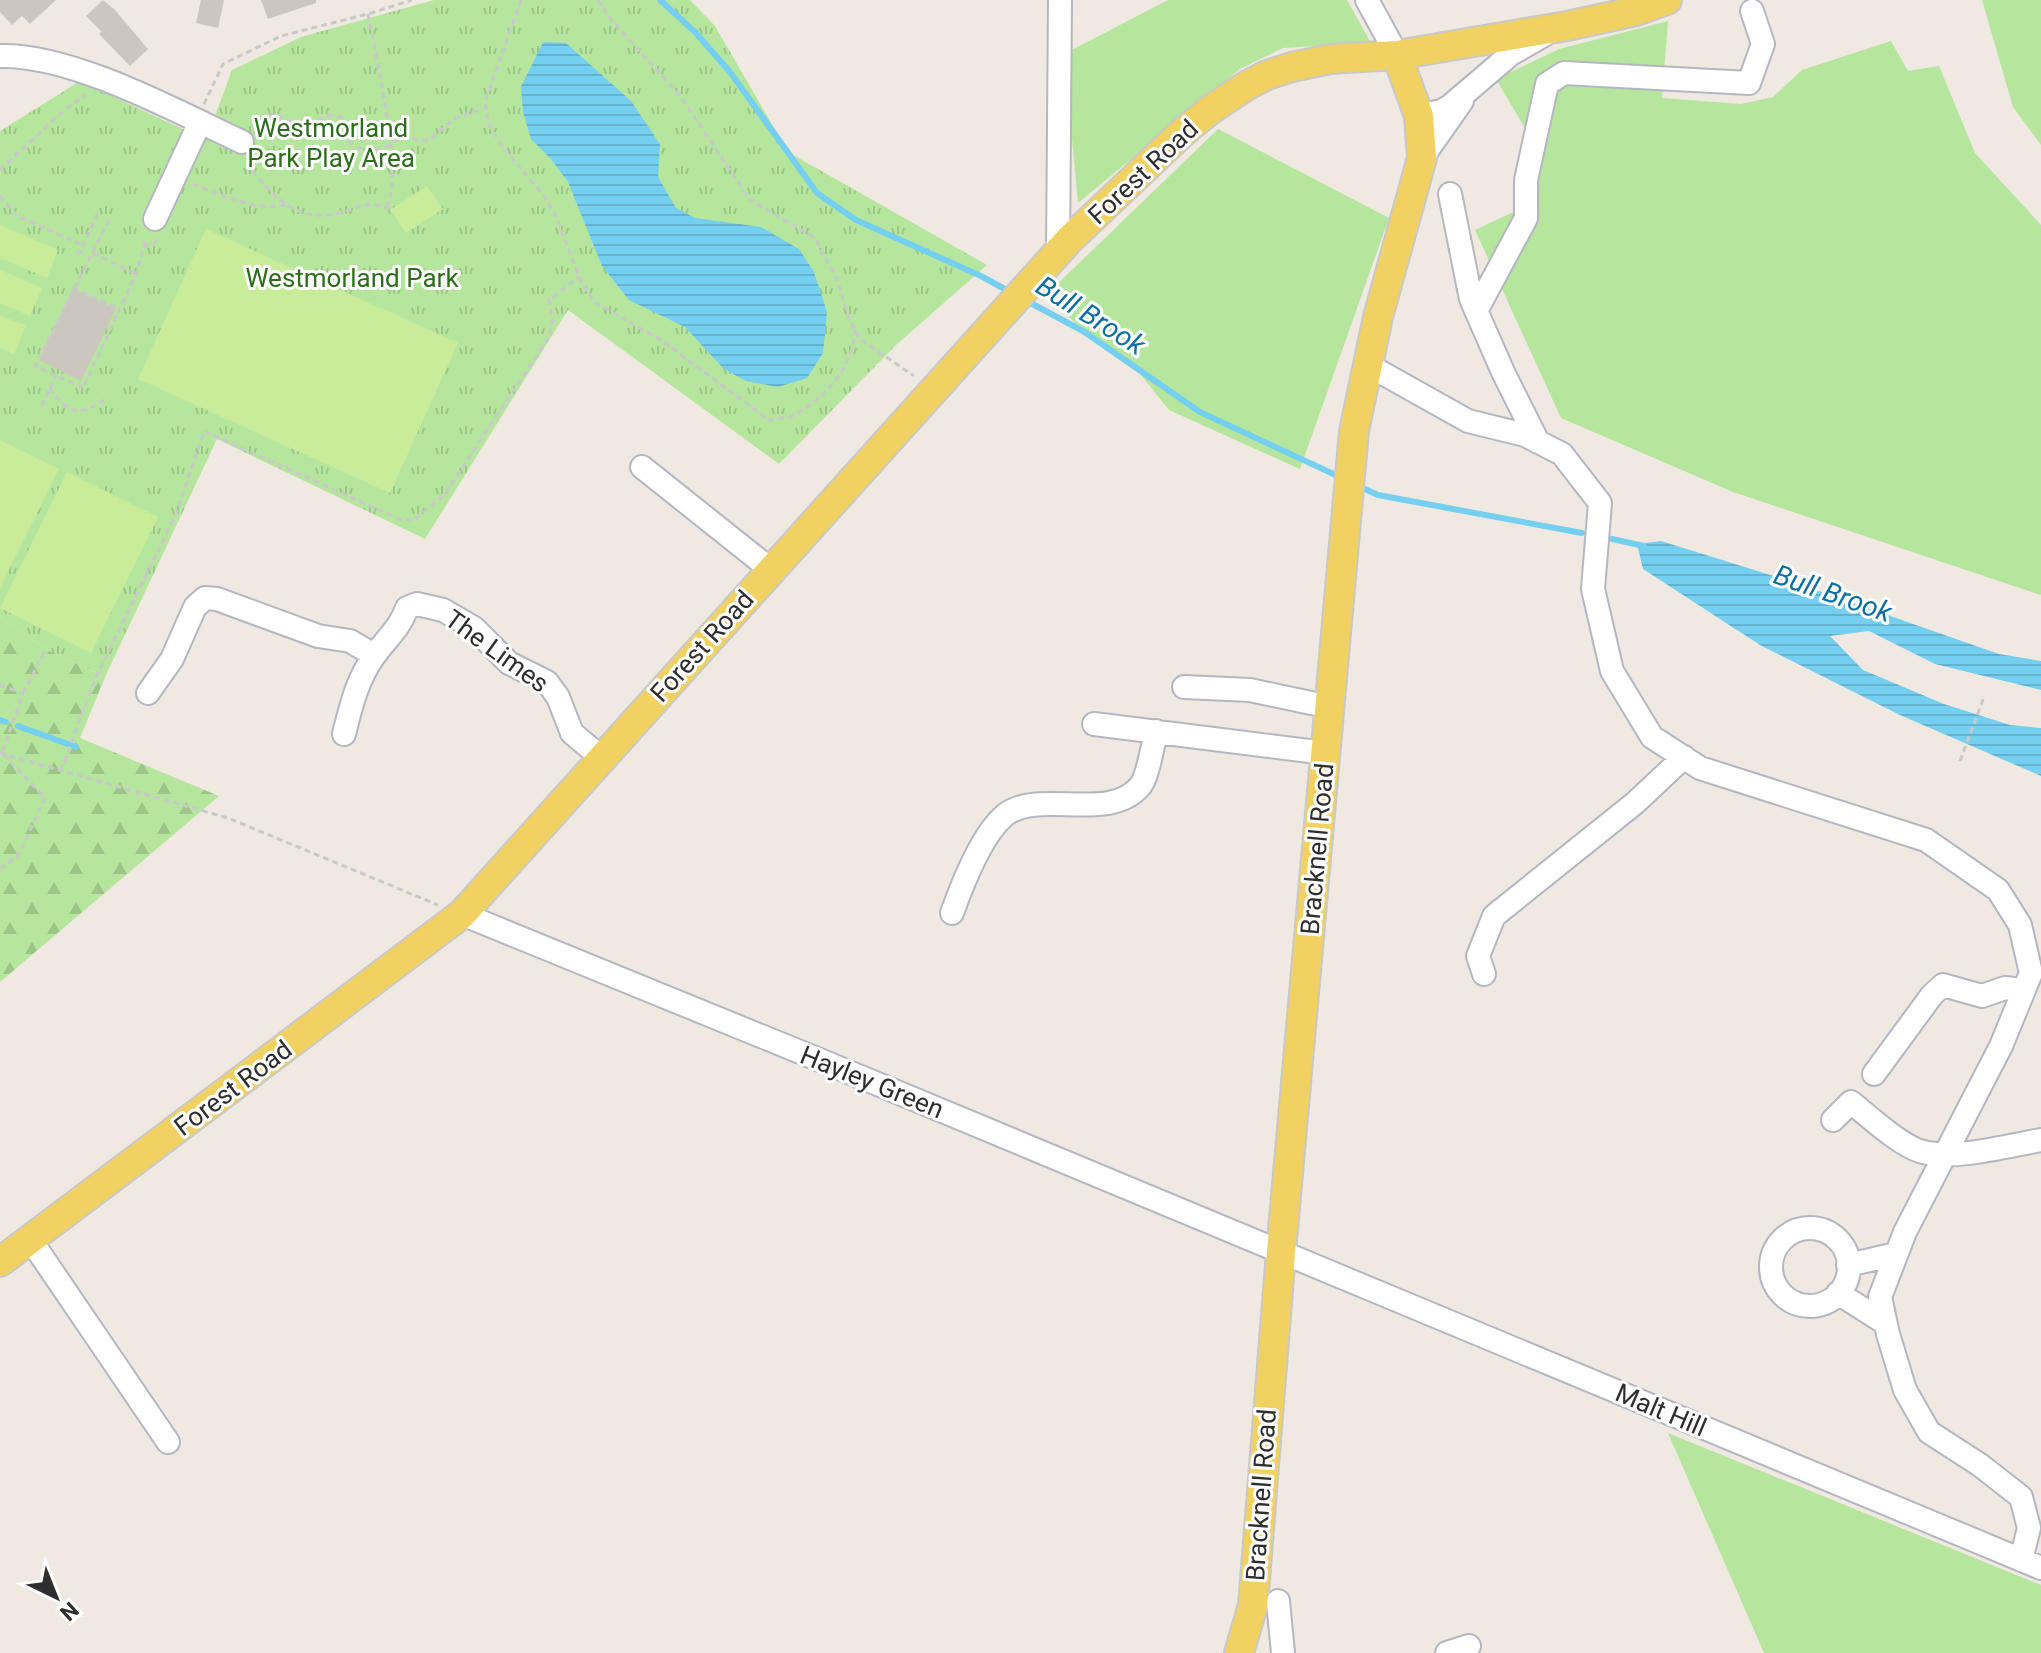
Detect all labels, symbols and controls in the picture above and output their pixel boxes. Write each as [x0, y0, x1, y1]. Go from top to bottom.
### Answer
park label: Westmorland Park Play Area [247, 113, 415, 173]
street label: Forest Road [1082, 114, 1204, 230]
park label: Westmorland Park [245, 263, 459, 293]
water label: Bull Brook [1030, 269, 1152, 363]
water label: Bull Brook [1770, 558, 1897, 629]
street label: Forest Road [644, 584, 760, 708]
street label: The Limes [439, 603, 555, 699]
street label: Bracknell Road [1295, 762, 1339, 936]
street label: Forest Road [168, 1034, 298, 1142]
street label: Hayley Green [796, 1040, 948, 1124]
street label: Malt Hill [1611, 1378, 1711, 1442]
street label: Bracknell Road [1240, 1408, 1282, 1582]
north arrow [16, 1557, 96, 1637]
text: N [55, 1597, 84, 1626]

